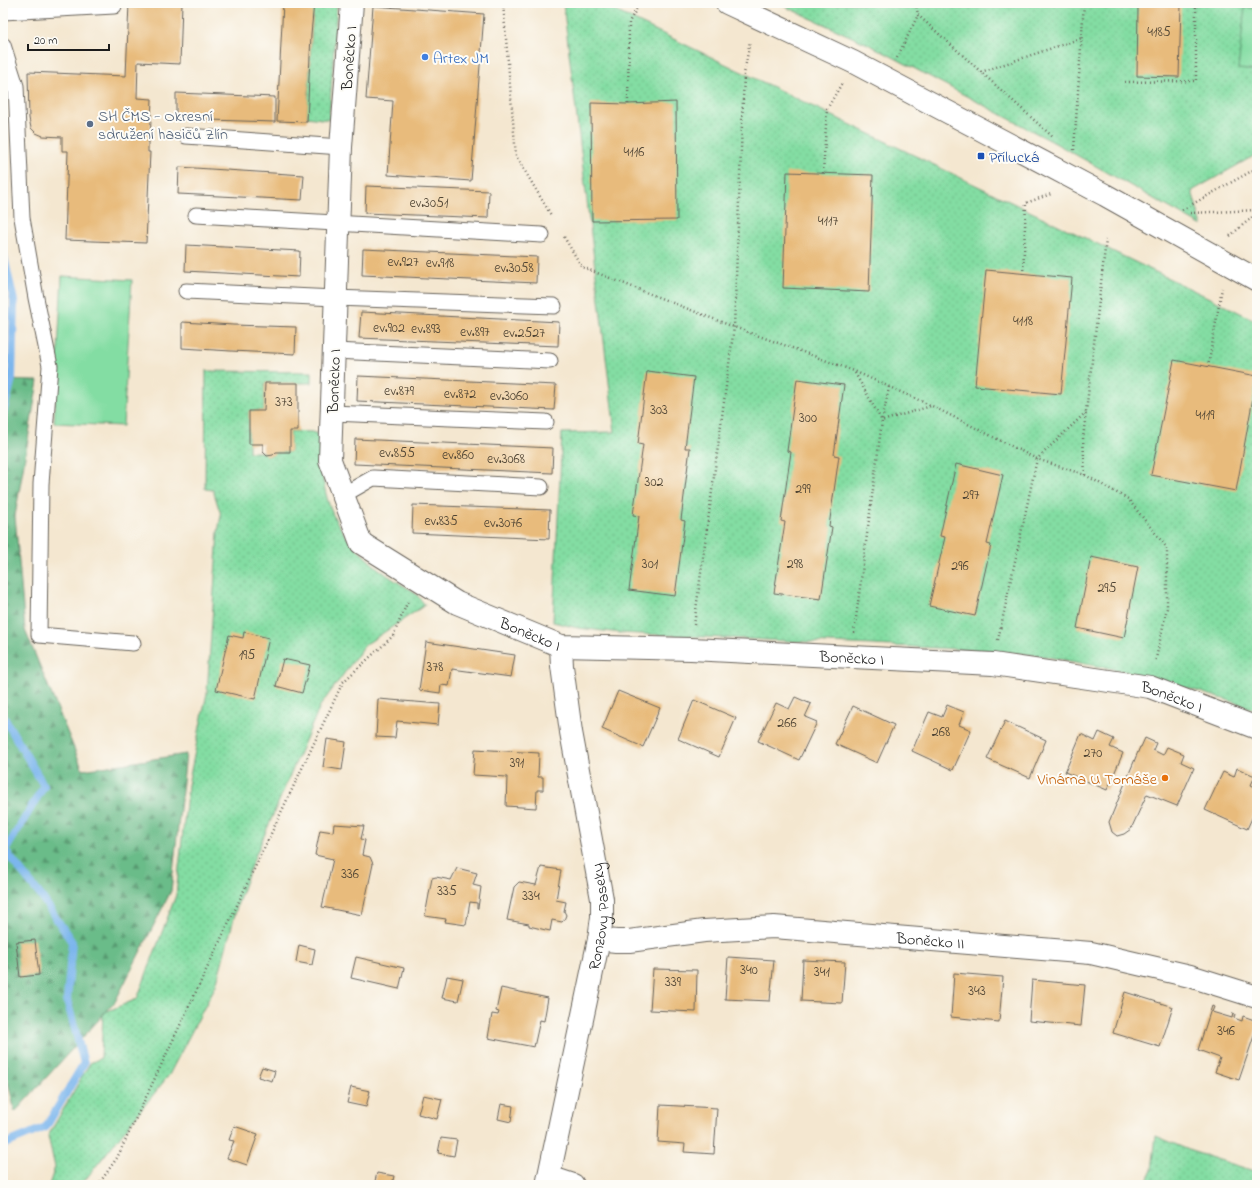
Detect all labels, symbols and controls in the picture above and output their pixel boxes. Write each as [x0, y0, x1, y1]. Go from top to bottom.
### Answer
house number: 4185 [1147, 22, 1171, 43]
street label: Boněcko I [336, 25, 364, 92]
scale bar [28, 26, 109, 52]
text: 20 m [34, 32, 57, 50]
place label: Artex JM [433, 47, 489, 71]
marker: Artex JM [420, 52, 430, 62]
place label: SH ČMS - Okresní sdružení hasičů Zlín [98, 105, 228, 147]
marker: SH ČMS - Okresní sdružení hasičů Zlín [85, 119, 95, 129]
house number: 4116 [624, 142, 644, 163]
place label: Přílucká [989, 146, 1039, 170]
marker: Přílucká [976, 151, 986, 161]
house number: ev.3051 [410, 193, 449, 214]
house number: 4117 [818, 211, 838, 232]
house number: ev.927 [387, 252, 419, 273]
house number: ev.918 [426, 253, 454, 274]
house number: ev.3058 [494, 258, 534, 279]
house number: 4118 [1013, 311, 1033, 332]
house number: ev.902 [373, 318, 405, 339]
house number: ev.893 [411, 319, 441, 340]
house number: ev.897 [460, 322, 490, 343]
house number: ev.2527 [503, 323, 545, 344]
street label: Boněcko I [322, 348, 348, 415]
house number: ev.879 [384, 381, 415, 402]
house number: ev.872 [444, 384, 476, 405]
house number: ev.3060 [490, 386, 528, 407]
house number: 373 [275, 392, 293, 413]
house number: 303 [650, 400, 668, 421]
house number: 4119 [1196, 405, 1215, 426]
house number: 300 [799, 408, 817, 429]
house number: ev.855 [379, 443, 415, 464]
house number: ev.860 [442, 445, 474, 466]
house number: ev.3068 [487, 449, 525, 470]
house number: 302 [645, 472, 663, 493]
house number: 299 [795, 479, 811, 500]
house number: 297 [963, 485, 980, 506]
house number: ev.835 [424, 511, 458, 532]
house number: ev.3076 [484, 513, 522, 534]
house number: 301 [642, 554, 659, 575]
house number: 298 [787, 554, 803, 575]
house number: 296 [951, 556, 969, 577]
house number: 295 [1097, 578, 1117, 599]
street label: Boněcko I [495, 611, 564, 659]
house number: 195 [239, 645, 255, 666]
street label: Boněcko I [818, 645, 884, 673]
house number: 378 [427, 657, 443, 678]
street label: Boněcko I [1139, 676, 1206, 720]
house number: 266 [777, 713, 797, 734]
house number: 268 [932, 722, 950, 743]
house number: 270 [1084, 743, 1102, 764]
house number: 391 [510, 753, 525, 774]
place label: Vinárna U Tomáše [1037, 768, 1158, 792]
marker: Vinárna U Tomáše [1160, 773, 1170, 783]
street label: Ronzovy Paseky [583, 861, 616, 972]
house number: 336 [341, 864, 359, 885]
house number: 335 [437, 881, 457, 902]
house number: 334 [522, 886, 540, 907]
street label: Boněcko II [894, 927, 965, 957]
house number: 340 [740, 960, 758, 981]
house number: 341 [814, 962, 831, 983]
house number: 339 [665, 972, 682, 993]
house number: 343 [968, 981, 986, 1002]
house number: 346 [1217, 1021, 1235, 1042]

